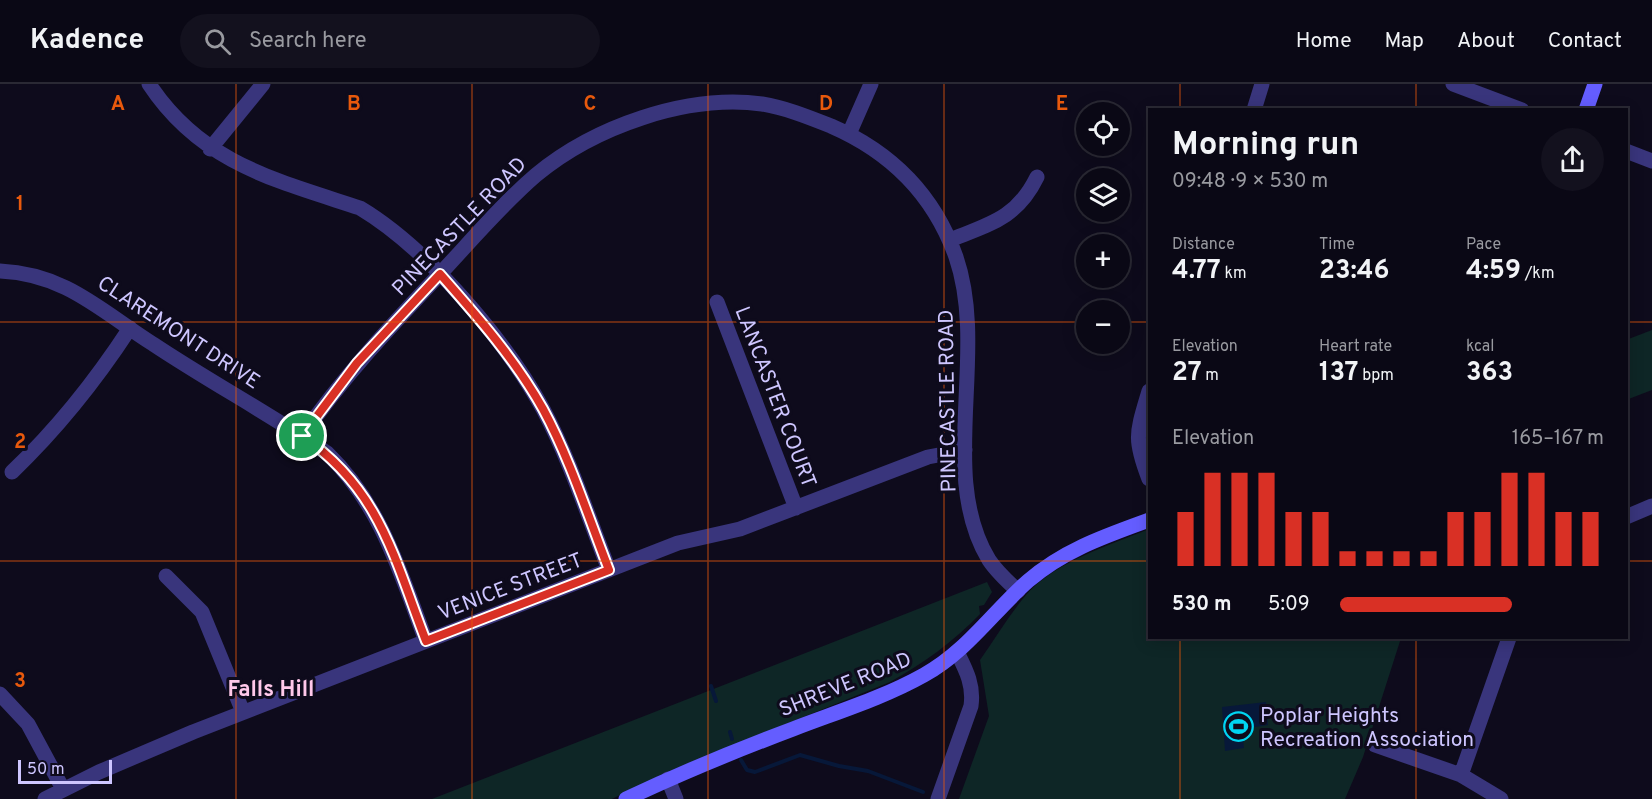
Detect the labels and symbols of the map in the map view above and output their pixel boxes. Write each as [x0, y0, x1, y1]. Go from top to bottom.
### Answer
text: A [111, 92, 125, 118]
text: B [347, 92, 361, 118]
text: C [584, 92, 596, 118]
text: D [819, 92, 833, 118]
text: E [1056, 92, 1068, 118]
street label: PINECASTLE ROAD [387, 152, 533, 302]
text: 1 [16, 192, 24, 218]
street label: CLAREMONT DRIVE [92, 271, 265, 396]
street label: LANCASTER COURT [728, 303, 822, 492]
street label: PINECASTLE ROAD [933, 309, 964, 493]
pin [276, 410, 327, 461]
text: 2 [14, 430, 26, 456]
street label: VENICE STREET [434, 547, 587, 627]
street label: SHREVE ROAD [775, 647, 916, 724]
text: 3 [14, 669, 26, 695]
district label: Falls Hill [227, 677, 315, 704]
place label: Poplar Heights Recreation Association [1260, 703, 1474, 754]
sports icon: Poplar Heights Recreation Association [1223, 711, 1255, 743]
scale bar [18, 757, 112, 784]

